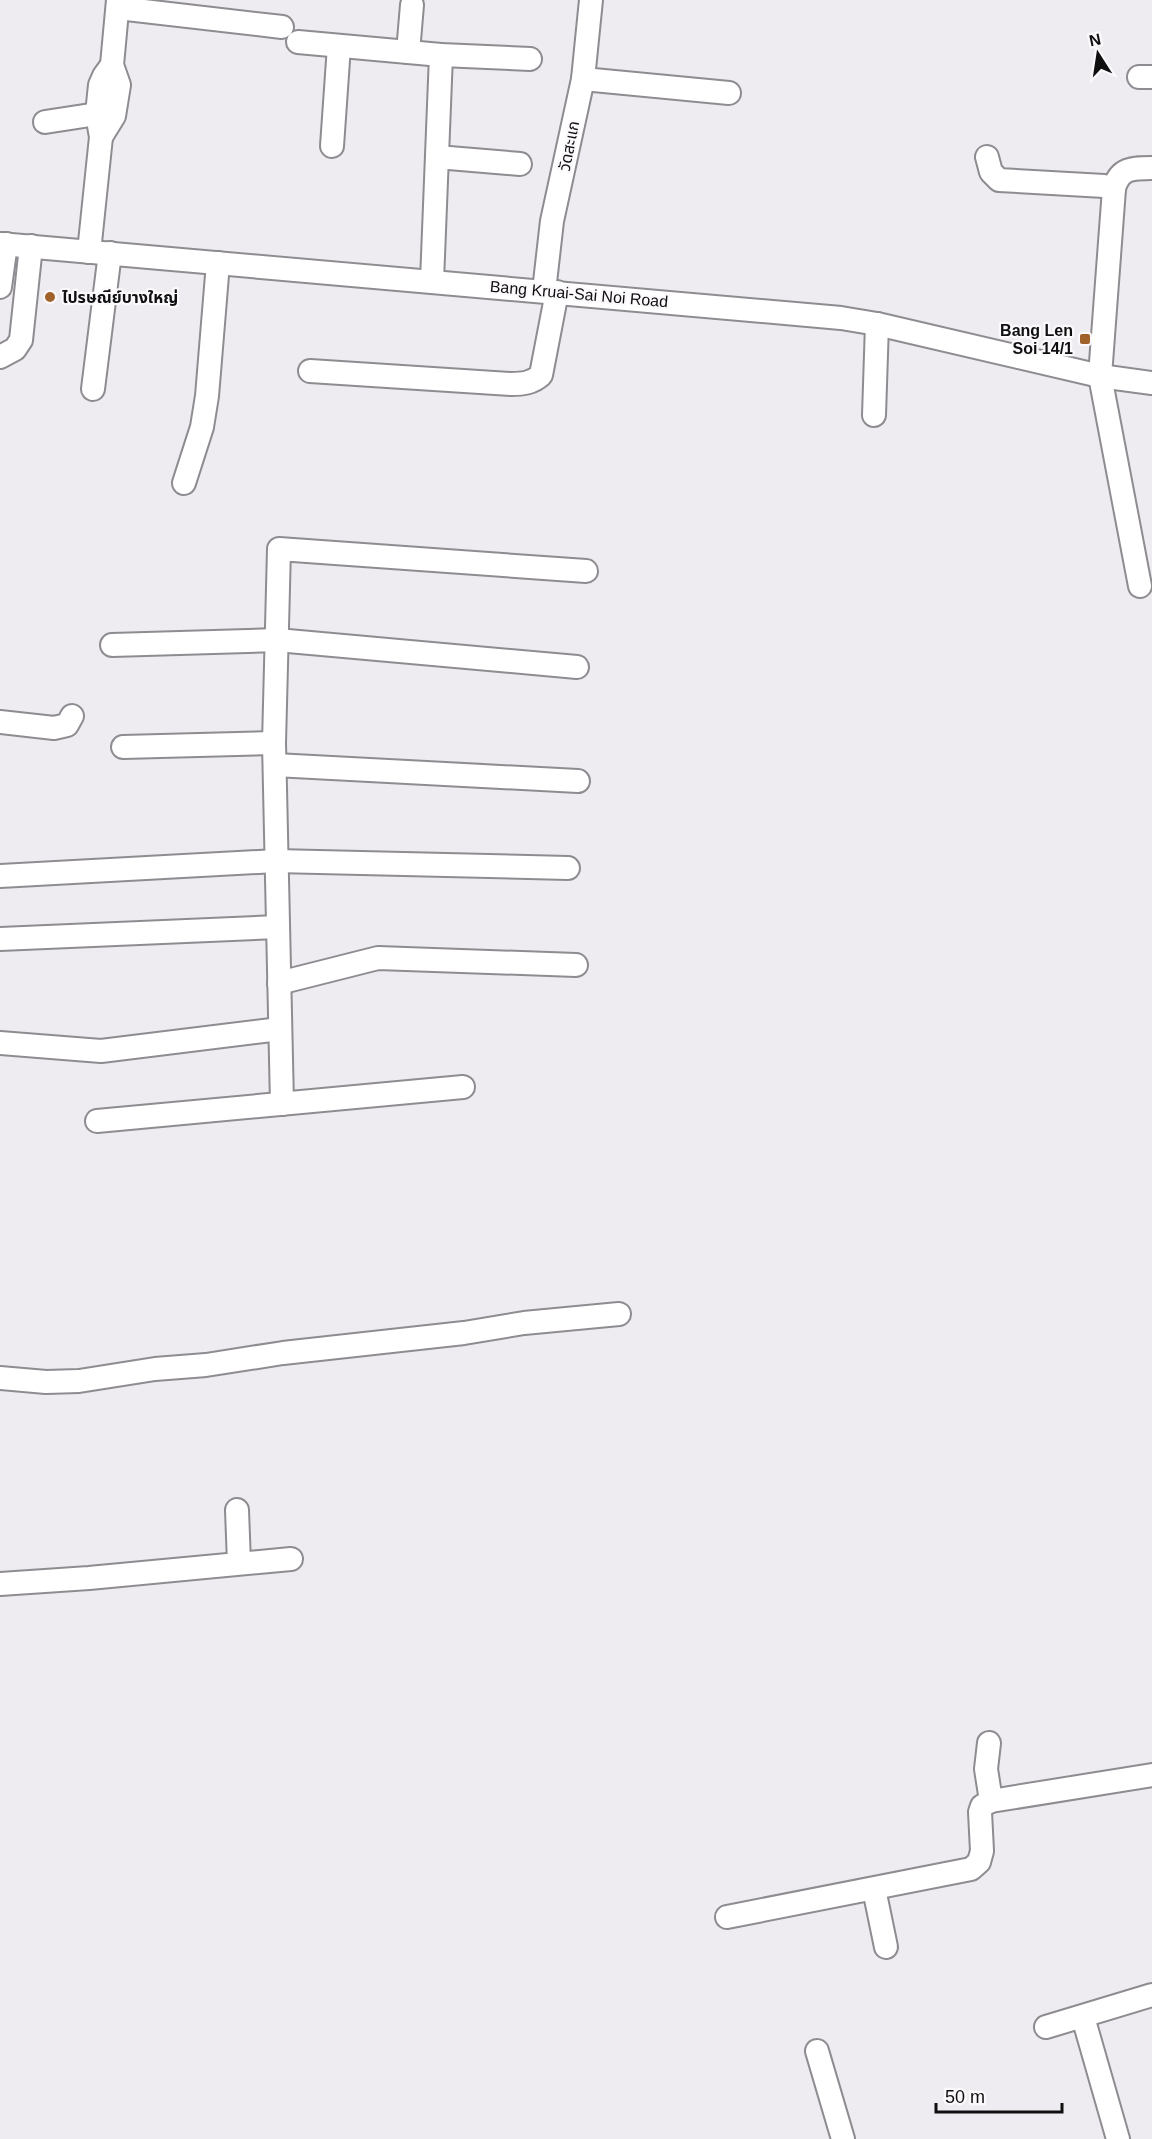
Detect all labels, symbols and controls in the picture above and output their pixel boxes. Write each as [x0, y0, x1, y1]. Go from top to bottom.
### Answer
north arrow [1068, 24, 1128, 84]
text: N [1088, 30, 1102, 49]
street label: วัดสะแก [556, 119, 582, 173]
street label: Bang Kruai-Sai Noi Road [489, 278, 669, 310]
place label: ไปรษณีย์บางใหญ่ [62, 289, 178, 306]
marker: ไปรษณีย์บางใหญ่ [43, 290, 57, 304]
place label: Bang Len Soi 14/1 [1000, 322, 1073, 357]
marker: Bang Len Soi 14/1 [1078, 332, 1092, 346]
scale bar [936, 2076, 1062, 2114]
text: 50 m [945, 2087, 985, 2107]

